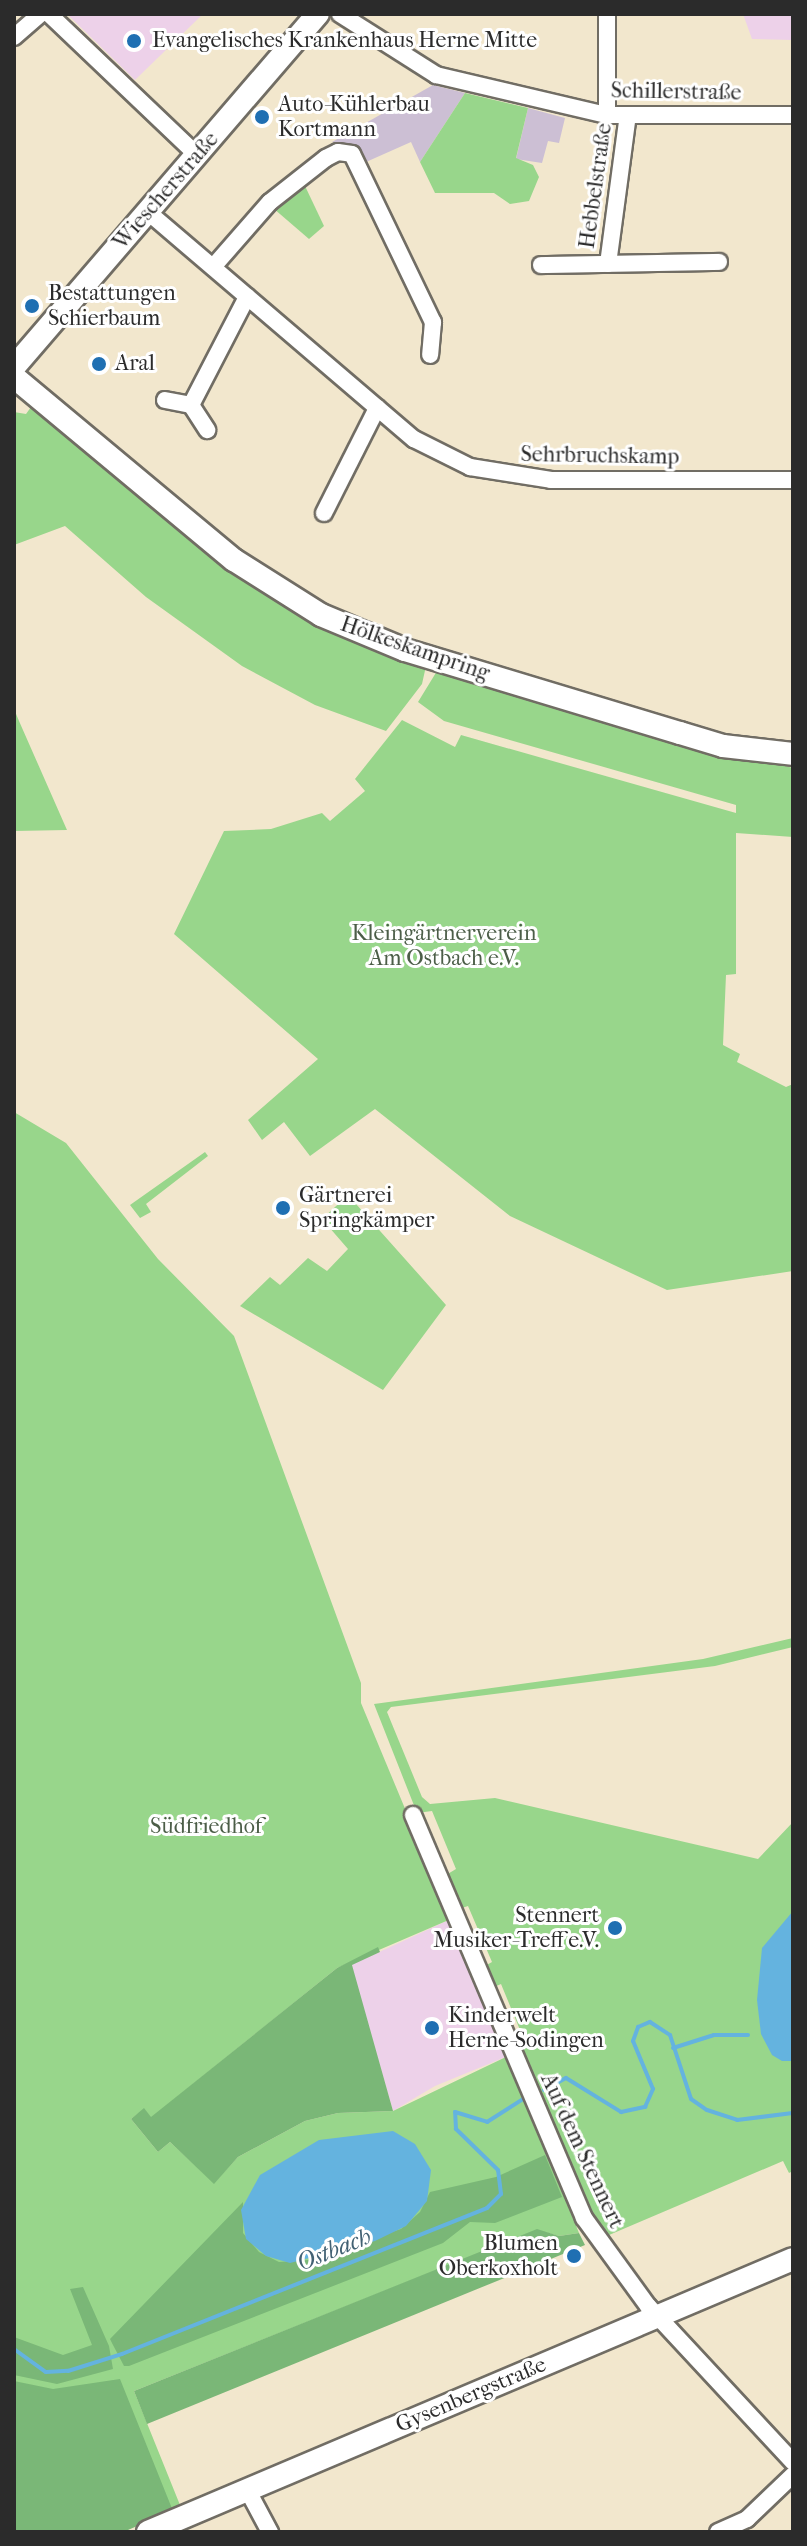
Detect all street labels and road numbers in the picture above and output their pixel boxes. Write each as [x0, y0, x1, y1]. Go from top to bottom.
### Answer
street label: Schillerstraße [611, 78, 741, 106]
street label: Hebbelstraße [574, 122, 618, 250]
street label: Wiescherstraße [108, 127, 224, 255]
street label: Sehrbruchskamp [520, 441, 680, 471]
street label: Hölkeskampring [337, 611, 493, 687]
street label: Auf dem Stennert [535, 2069, 629, 2233]
street label: Gysenbergstraße [392, 2351, 550, 2439]

